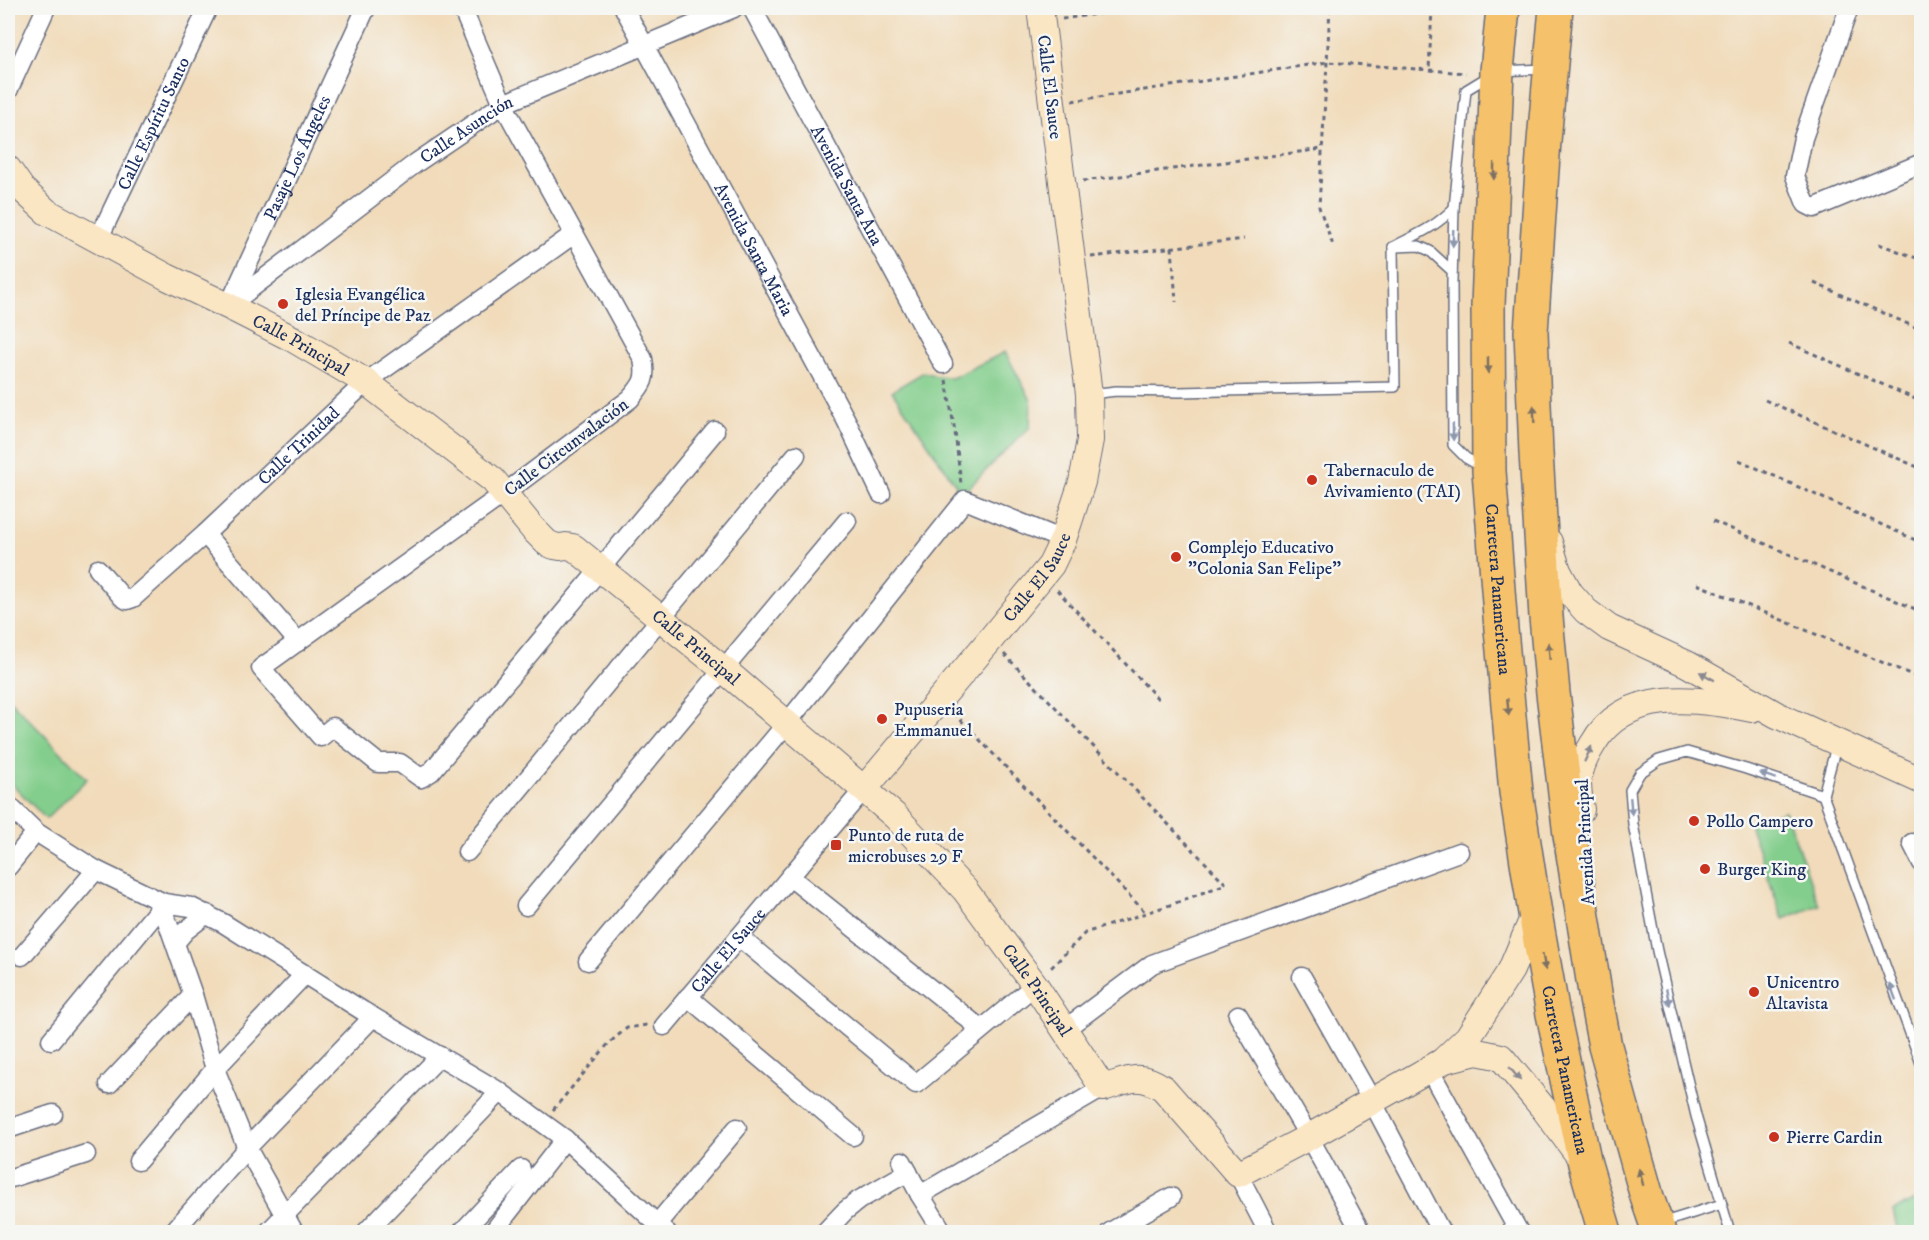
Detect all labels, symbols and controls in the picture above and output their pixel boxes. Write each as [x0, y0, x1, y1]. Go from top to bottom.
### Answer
street label: Calle El Sauce [1032, 34, 1066, 140]
street label: Calle Espíritu Santo [113, 54, 195, 194]
street label: Calle Asunción [416, 91, 517, 169]
street label: Pasaje Los Ángeles [260, 92, 336, 224]
street label: Avenida Santa Ana [805, 122, 887, 250]
one-way arrow [1489, 161, 1499, 180]
street label: Avenida Santa Maria [708, 179, 798, 320]
one-way arrow [1449, 228, 1458, 247]
place label: Iglesia Evangélica del Príncipe de Paz [295, 284, 431, 327]
marker: Iglesia Evangélica del Príncipe de Paz [276, 297, 290, 311]
street label: Calle Principal [248, 310, 353, 382]
one-way arrow [1483, 356, 1493, 375]
street label: Calle Circunvalación [500, 394, 634, 502]
street label: Calle Trinidad [254, 403, 345, 490]
one-way arrow [1530, 405, 1539, 424]
one-way arrow [1448, 423, 1458, 442]
place label: Tabernaculo de Avivamiento (TAI) [1324, 460, 1461, 503]
marker: Tabernaculo de Avivamiento (TAI) [1305, 473, 1319, 487]
street label: Carretera Panamericana [1480, 503, 1515, 676]
street label: Calle El Sauce [999, 530, 1077, 627]
place label: Complejo Educativo "Colonia San Felipe" [1188, 537, 1341, 580]
marker: Complejo Educativo "Colonia San Felipe" [1169, 550, 1183, 564]
street label: Calle Principal [647, 605, 744, 691]
one-way arrow [1544, 641, 1554, 660]
one-way arrow [1699, 670, 1715, 681]
one-way arrow [1503, 697, 1513, 716]
place label: Pupuseria Emmanuel [894, 699, 973, 742]
marker: Pupuseria Emmanuel [875, 712, 889, 726]
one-way arrow [1583, 745, 1592, 762]
one-way arrow [1759, 771, 1777, 781]
street label: Avenida Principal [1572, 778, 1600, 906]
one-way arrow [1626, 796, 1636, 815]
place label: Pollo Campero [1706, 811, 1813, 833]
marker: Pollo Campero [1687, 814, 1701, 828]
place label: Punto de ruta de microbuses 29 F [848, 825, 964, 868]
marker: Punto de ruta de microbuses 29 F [829, 838, 843, 852]
place label: Burger King [1717, 859, 1806, 881]
marker: Burger King [1698, 862, 1712, 876]
street label: Calle El Sauce [686, 904, 771, 998]
street label: Calle Principal [997, 940, 1076, 1041]
one-way arrow [1540, 953, 1549, 972]
place label: Unicentro Altavista [1766, 972, 1840, 1015]
one-way arrow [1888, 983, 1898, 1001]
street label: Carretera Panamericana [1536, 984, 1593, 1157]
marker: Unicentro Altavista [1747, 985, 1761, 999]
one-way arrow [1664, 988, 1674, 1006]
one-way arrow [1509, 1066, 1522, 1082]
place label: Pierre Cardin [1786, 1127, 1883, 1149]
marker: Pierre Cardin [1767, 1130, 1781, 1144]
one-way arrow [1636, 1167, 1646, 1186]

